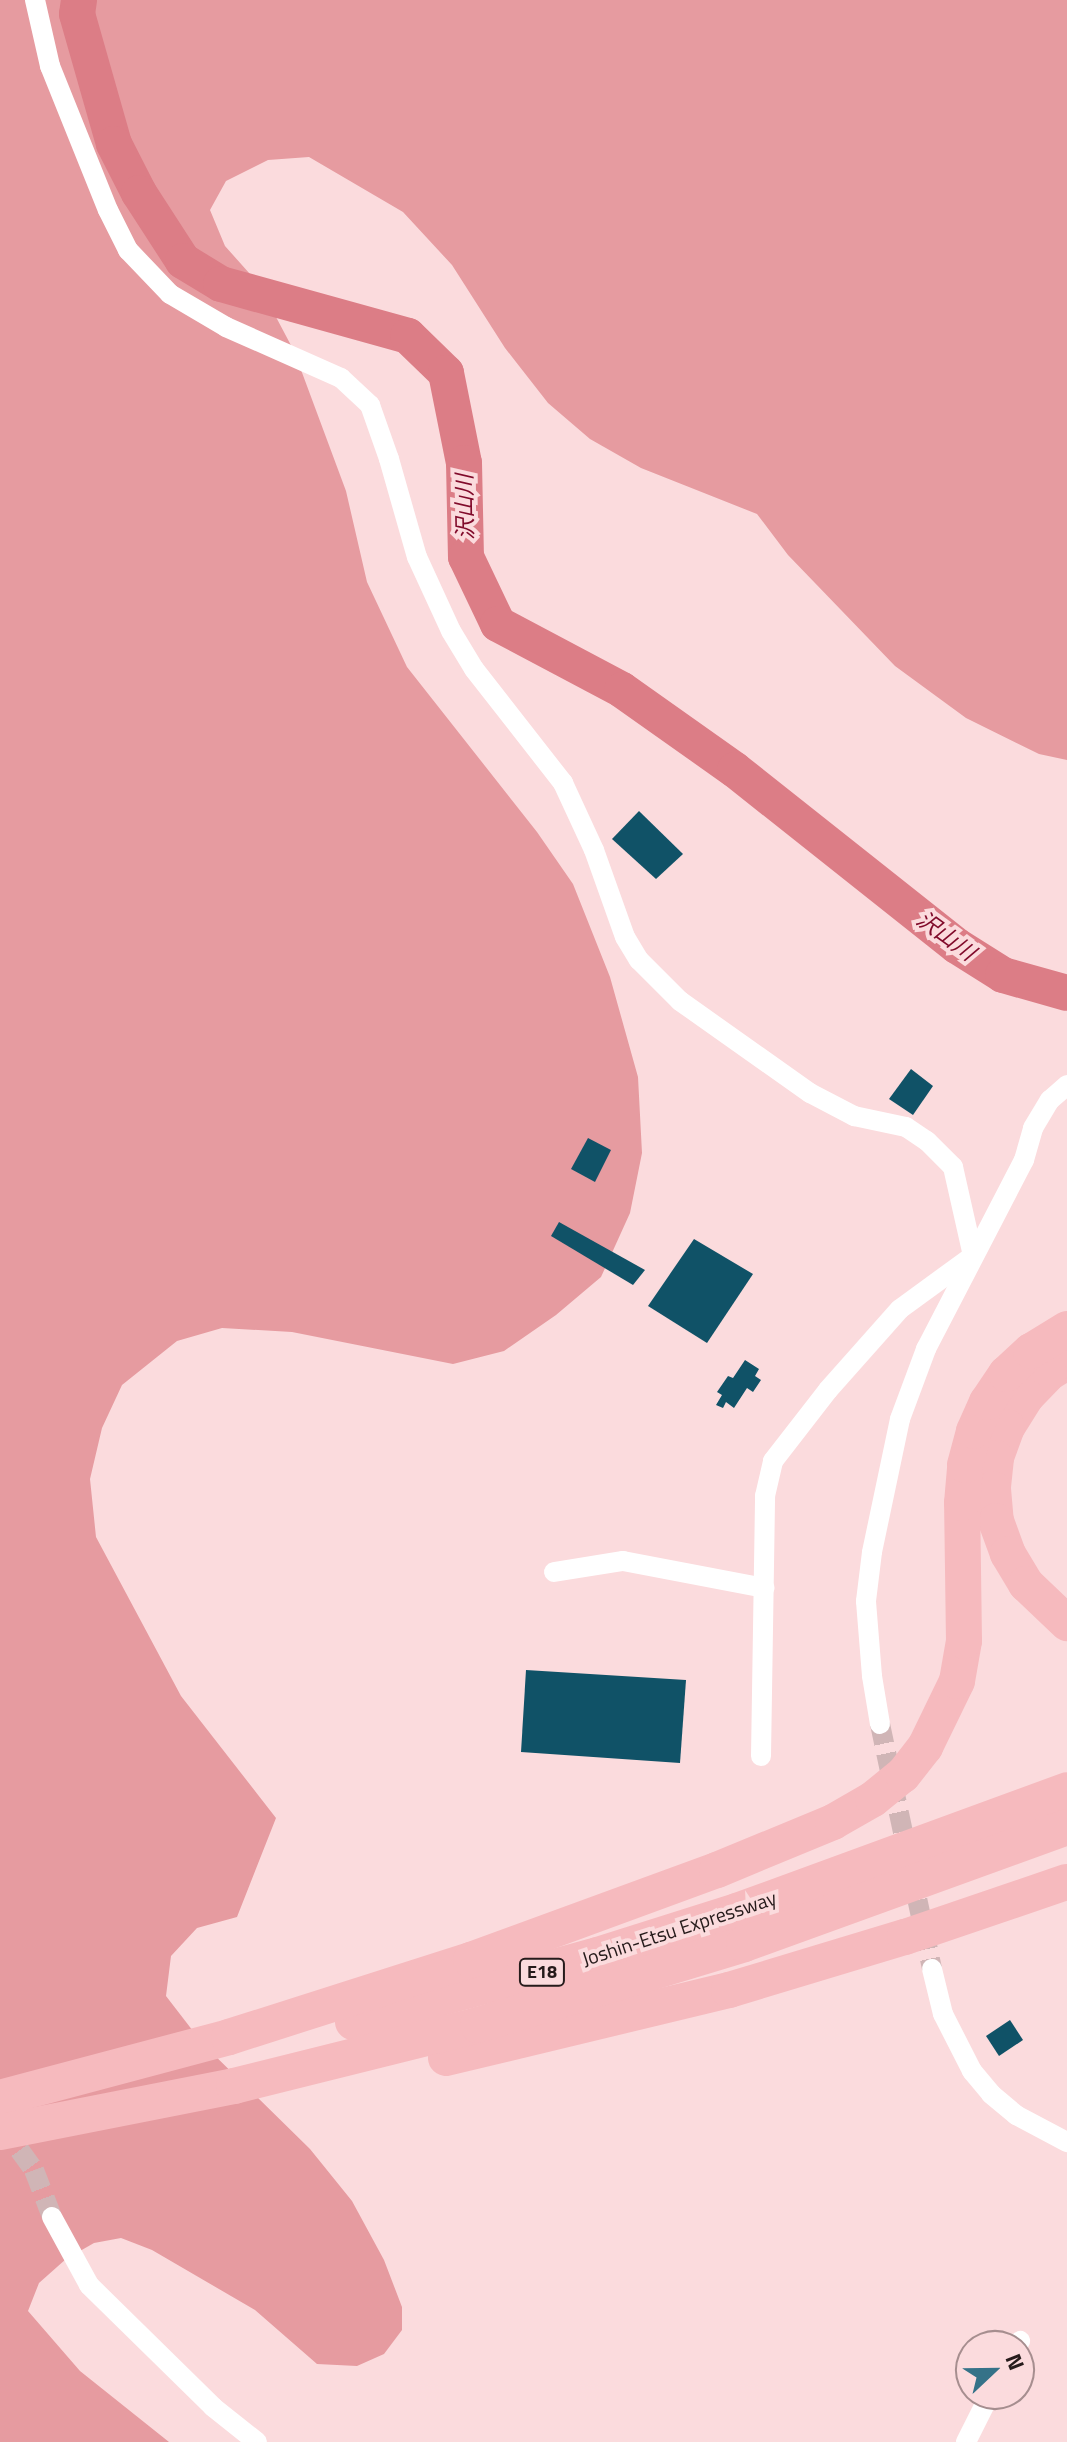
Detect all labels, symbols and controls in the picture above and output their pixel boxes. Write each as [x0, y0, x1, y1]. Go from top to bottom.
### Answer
water label: 沢山川 [451, 474, 479, 540]
water label: 沢山川 [912, 906, 980, 966]
street label: Joshin-Etsu Expressway [579, 1885, 779, 1971]
road number: E18 [518, 1958, 566, 1986]
north arrow [955, 2330, 1035, 2410]
text: N [997, 2348, 1034, 2375]

